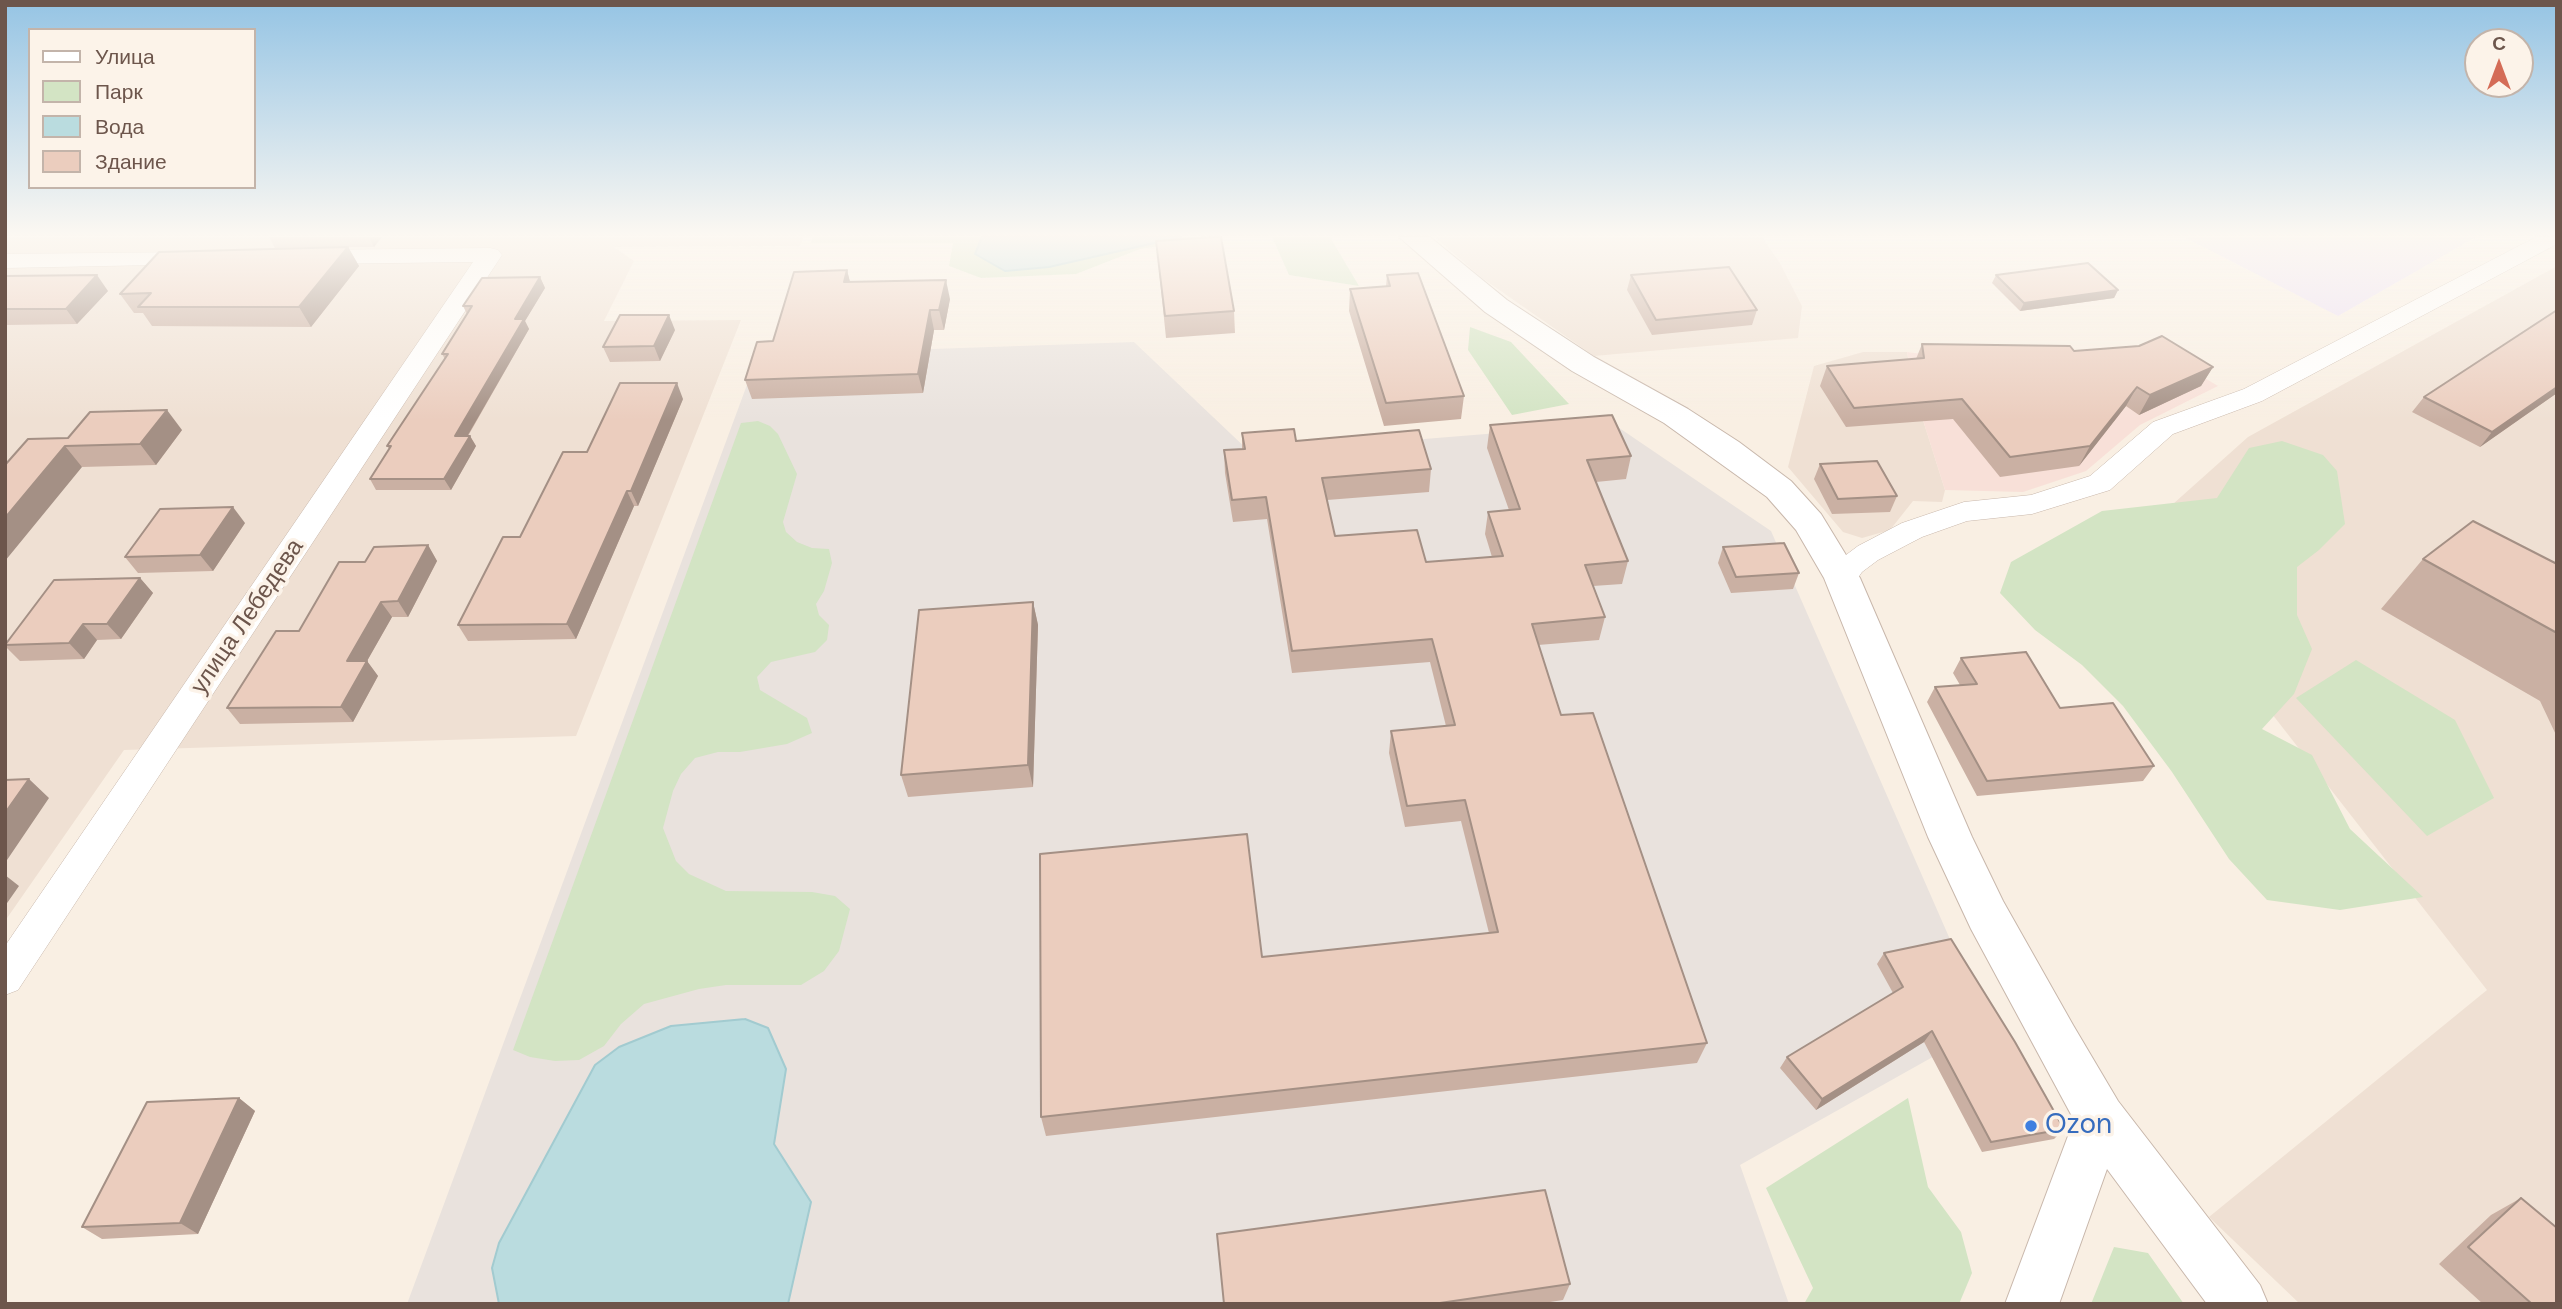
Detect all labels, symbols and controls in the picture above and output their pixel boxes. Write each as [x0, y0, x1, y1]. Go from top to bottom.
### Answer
legend [28, 28, 256, 189]
north arrow [2464, 28, 2534, 98]
text: С [2492, 31, 2506, 56]
text: Улица [95, 43, 155, 71]
text: Парк [95, 78, 143, 106]
text: Вода [95, 113, 144, 141]
text: Здание [95, 148, 167, 176]
street label: улица Лебедева [186, 534, 310, 700]
place label: Ozon [2045, 1109, 2112, 1143]
marker: Ozon [2023, 1118, 2039, 1134]

